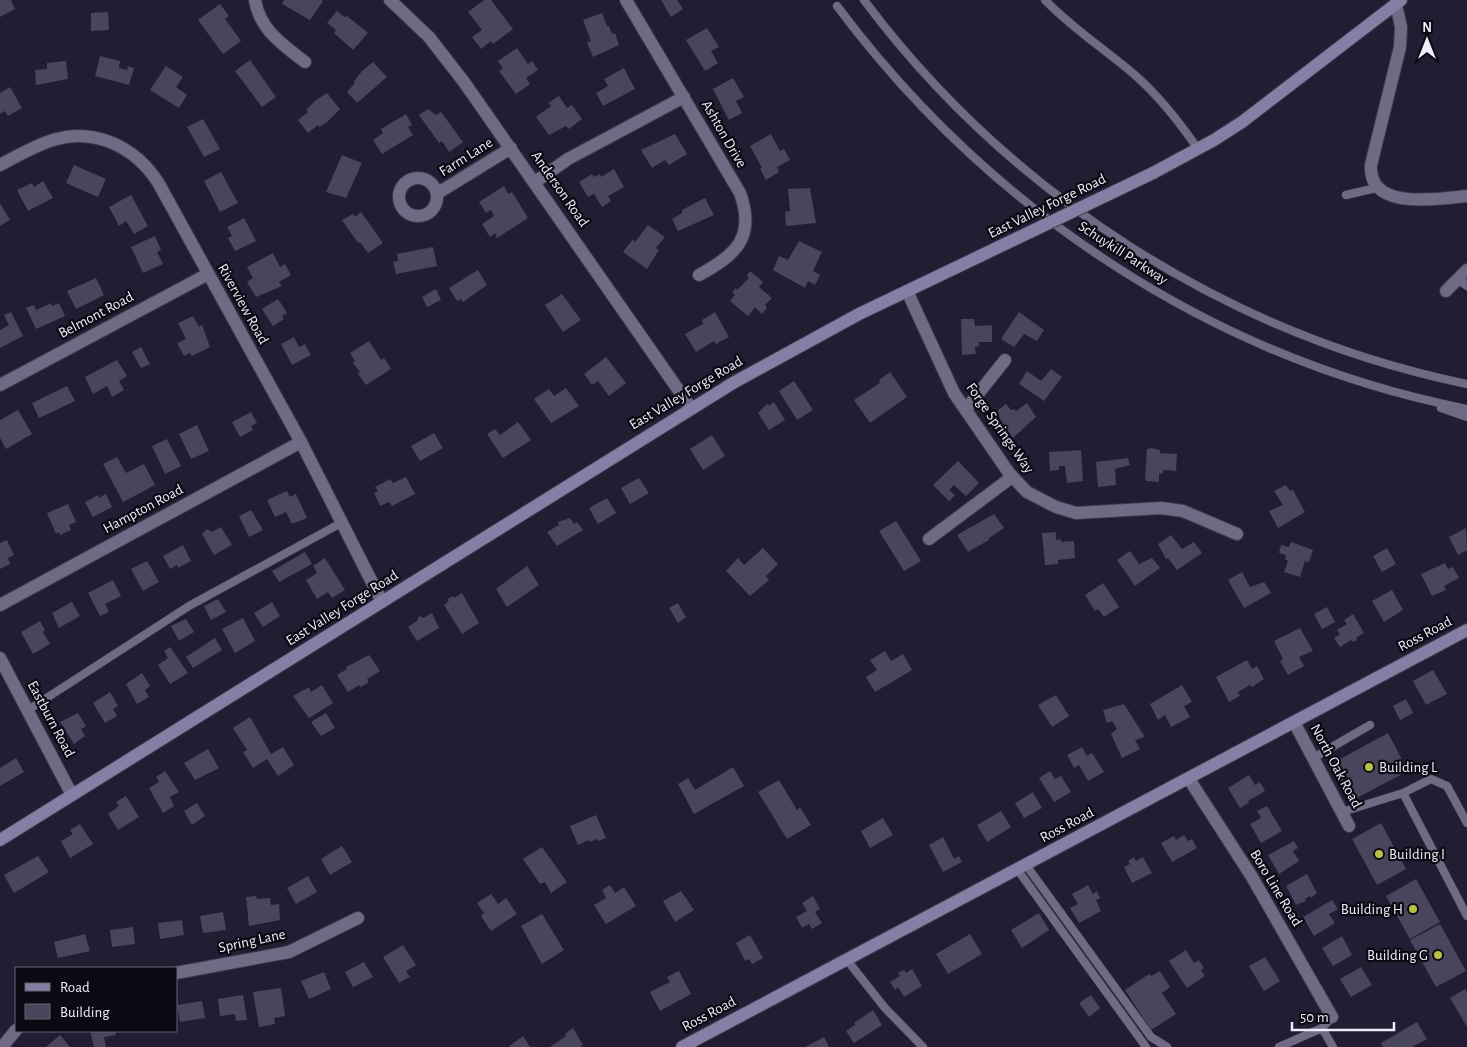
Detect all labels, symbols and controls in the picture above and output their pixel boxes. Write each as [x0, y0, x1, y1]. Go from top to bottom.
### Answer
north arrow [1402, 15, 1452, 65]
text: N [1422, 21, 1432, 35]
street label: Ashton Drive [699, 98, 749, 170]
street label: Farm Lane [437, 135, 495, 179]
street label: Anderson Road [528, 148, 592, 230]
street label: East Valley Forge Road [986, 171, 1108, 241]
street label: Schuykill Parkway [1076, 219, 1171, 288]
street label: Riverview Road [215, 261, 271, 347]
street label: Belmont Road [56, 289, 136, 341]
street label: East Valley Forge Road [627, 353, 745, 433]
street label: Forge Springs Way [963, 380, 1037, 476]
street label: Hampton Road [101, 482, 186, 536]
street label: East Valley Forge Road [283, 567, 401, 649]
street label: Ross Road [1396, 614, 1455, 654]
street label: Eastburn Road [25, 678, 78, 760]
street label: North Oak Road [1308, 722, 1364, 811]
place label: Building L [1379, 760, 1438, 775]
marker: Building L [1363, 761, 1375, 773]
street label: Ross Road [1038, 805, 1097, 845]
street label: Boro Line Road [1247, 847, 1305, 929]
place label: Building I [1389, 847, 1445, 862]
marker: Building I [1373, 848, 1385, 860]
place label: Building H [1341, 902, 1403, 917]
marker: Building H [1407, 903, 1419, 915]
street label: Spring Lane [217, 927, 287, 955]
place label: Building G [1367, 948, 1428, 963]
marker: Building G [1432, 949, 1444, 961]
legend [15, 967, 178, 1032]
text: Road [60, 980, 90, 995]
street label: Ross Road [680, 994, 739, 1034]
scale bar [1292, 1000, 1394, 1032]
text: Building [60, 1005, 110, 1020]
text: 50 m [1300, 1010, 1329, 1025]

